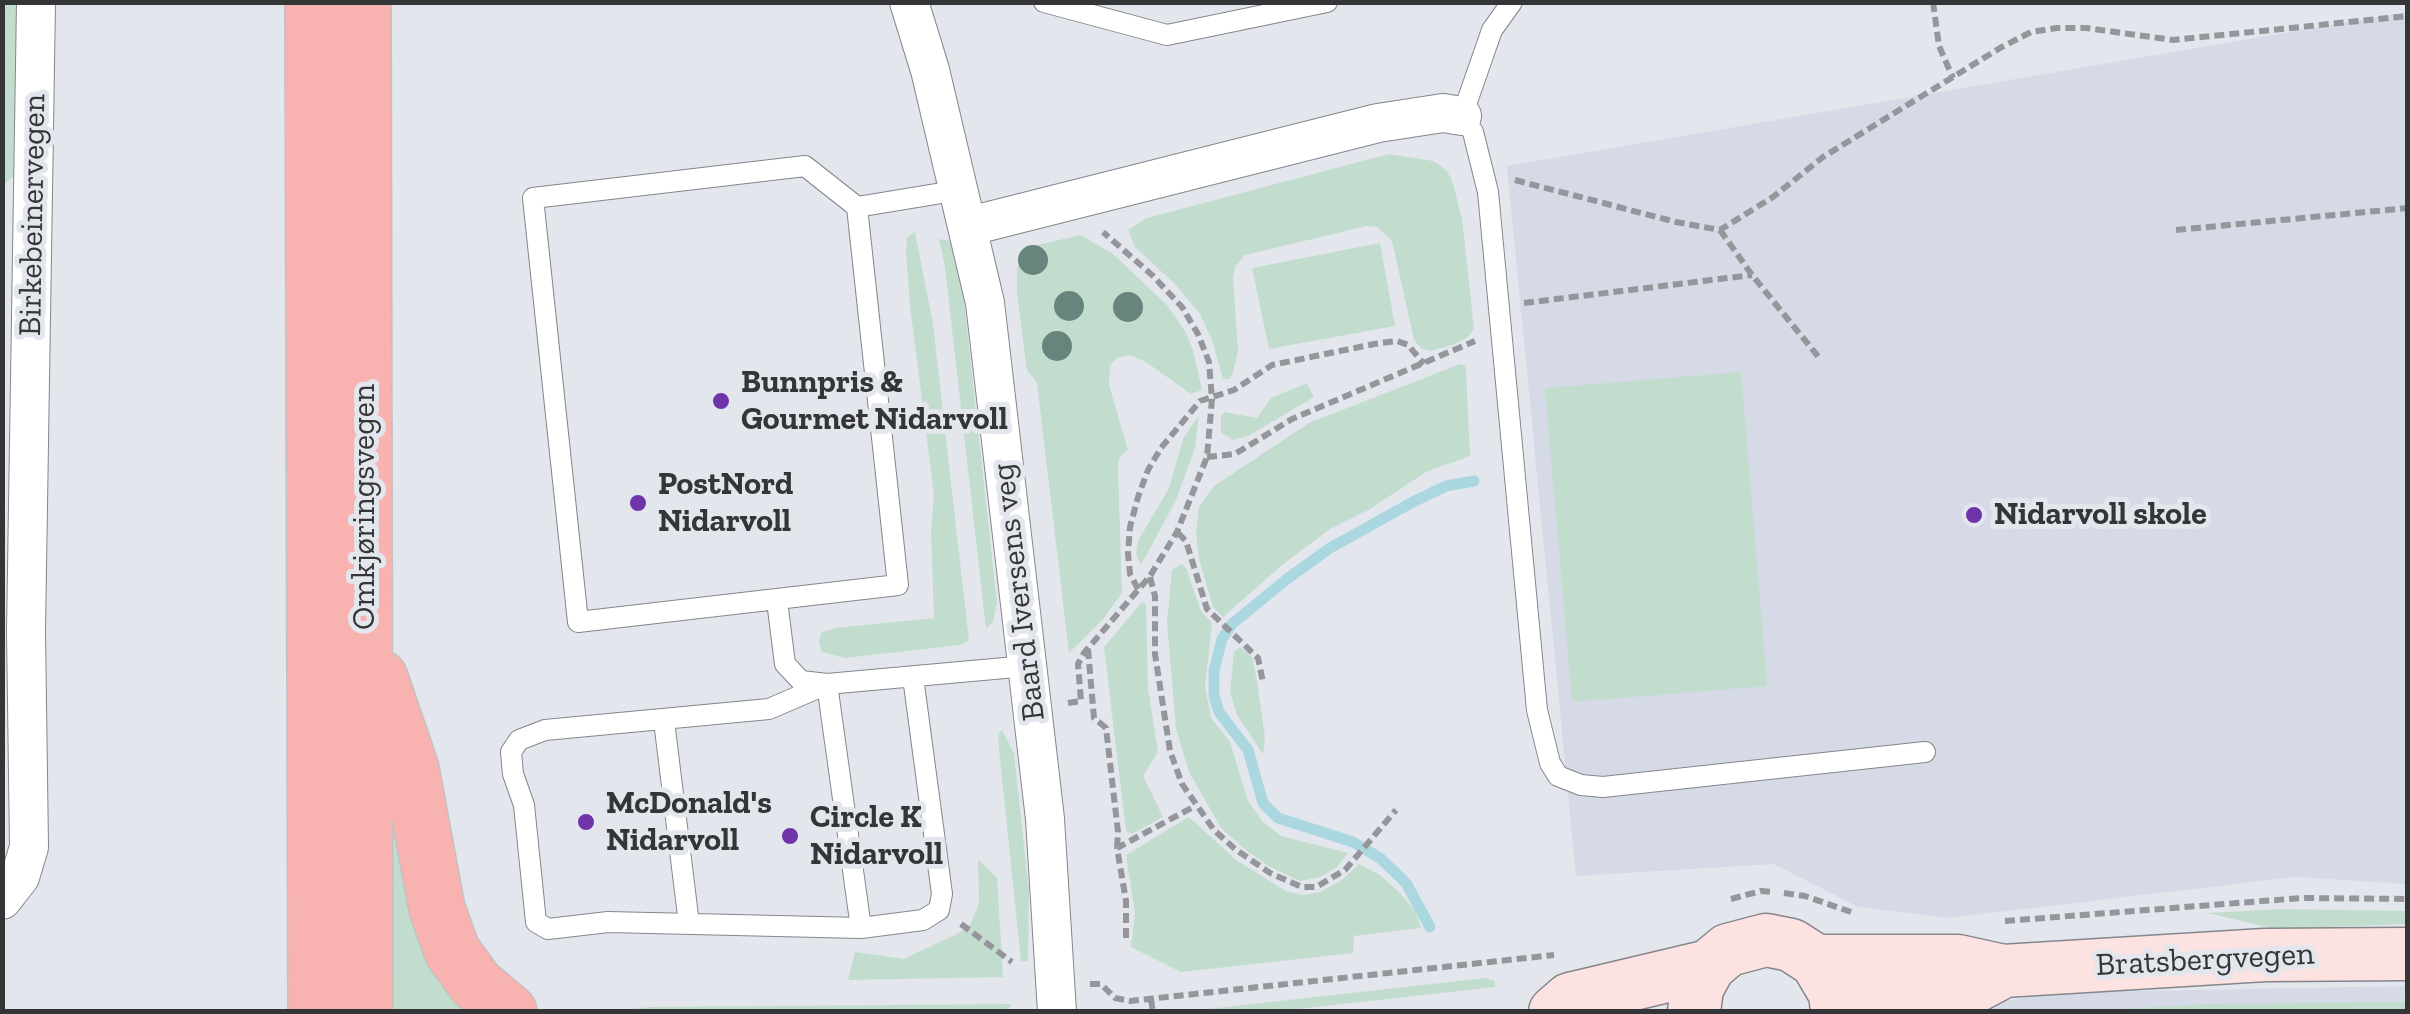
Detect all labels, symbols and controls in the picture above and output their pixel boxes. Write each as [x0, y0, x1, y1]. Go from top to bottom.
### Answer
street label: Birkebeinervegen [12, 94, 54, 336]
place label: Bunnpris & Gourmet Nidarvoll [741, 364, 1008, 439]
street label: Omkjøringsvegen [346, 384, 384, 630]
marker: Bunnpris & Gourmet Nidarvoll [710, 390, 732, 412]
street label: Baard Iversens veg [984, 461, 1054, 723]
place label: PostNord Nidarvoll [658, 466, 793, 541]
marker: PostNord Nidarvoll [627, 492, 649, 514]
place label: Nidarvoll skole [1994, 496, 2207, 534]
marker: Nidarvoll skole [1963, 504, 1985, 526]
place label: McDonald's Nidarvoll [606, 785, 772, 860]
place label: Circle K Nidarvoll [810, 799, 943, 874]
marker: McDonald's Nidarvoll [575, 811, 597, 833]
marker: Circle K Nidarvoll [779, 825, 801, 847]
street label: Bratsbergvegen [2095, 935, 2315, 985]

